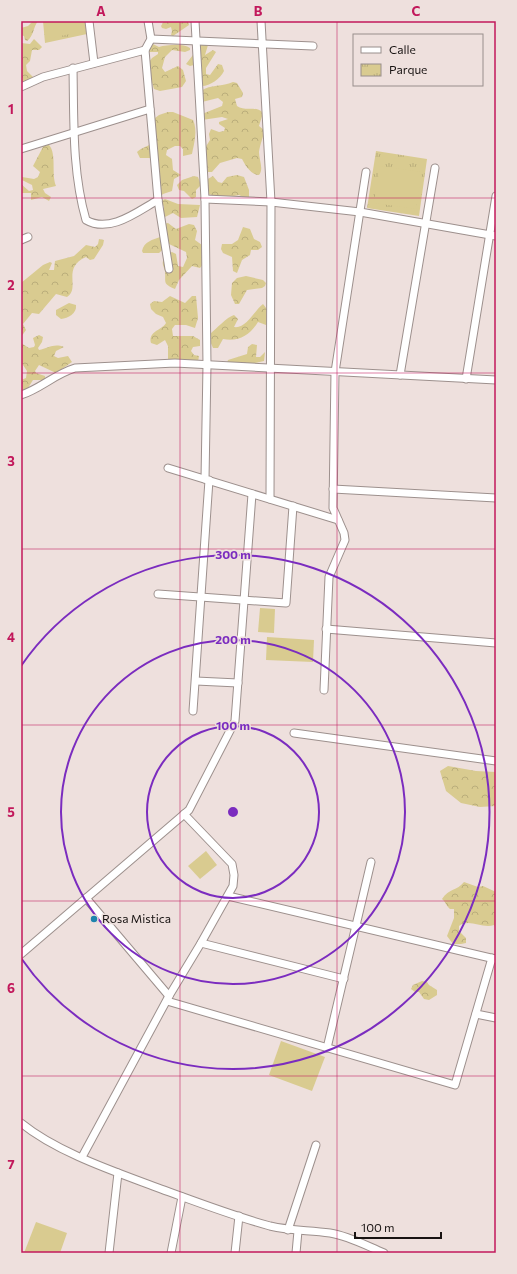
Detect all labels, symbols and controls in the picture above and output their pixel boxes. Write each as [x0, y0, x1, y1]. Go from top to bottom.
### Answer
text: A [96, 3, 106, 19]
text: B [254, 3, 263, 19]
text: C [412, 3, 421, 19]
legend [353, 34, 483, 86]
text: Calle [389, 42, 416, 56]
text: Parque [389, 62, 427, 76]
text: 1 [8, 101, 14, 117]
text: 2 [7, 277, 15, 293]
text: 3 [7, 453, 15, 469]
text: 300 m [215, 547, 251, 561]
text: 4 [7, 629, 15, 645]
text: 200 m [215, 632, 251, 646]
text: 100 m [216, 718, 250, 732]
text: 5 [7, 804, 15, 820]
centre of rings [226, 805, 240, 819]
place label: Rosa Mistica [102, 911, 171, 925]
marker: Rosa Mistica [89, 914, 99, 924]
text: 6 [7, 980, 15, 996]
text: 7 [7, 1156, 15, 1172]
scale bar [355, 1214, 441, 1240]
text: 100 m [361, 1220, 395, 1234]

